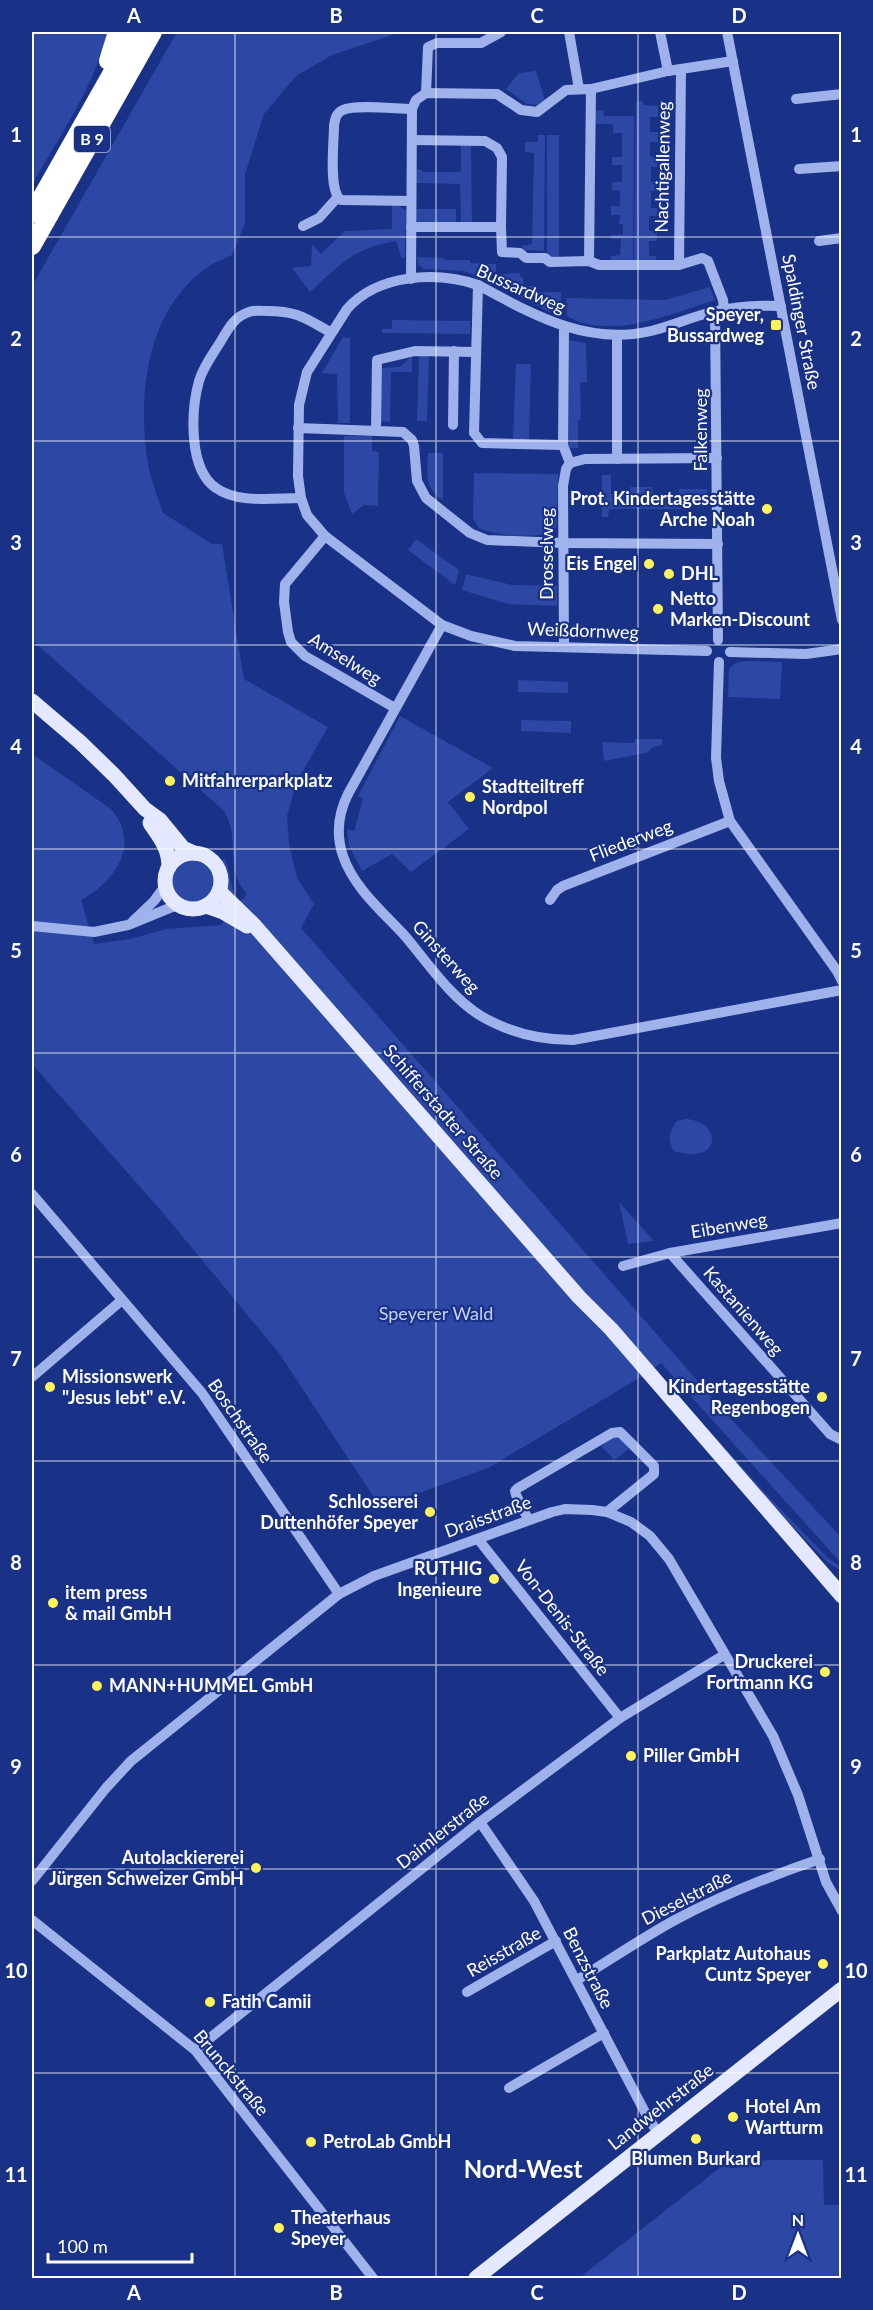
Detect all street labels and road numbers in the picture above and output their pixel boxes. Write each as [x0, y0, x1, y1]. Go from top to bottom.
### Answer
street label: Nachtigallenweg [650, 101, 674, 233]
road number: B 9 [74, 126, 110, 152]
street label: Spaldinger Straße [778, 252, 826, 392]
street label: Bussardweg [473, 259, 569, 317]
street label: Falkenweg [689, 388, 711, 472]
street label: Drosselweg [535, 508, 557, 600]
street label: Weißdornweg [527, 617, 639, 643]
street label: Amselweg [305, 627, 386, 689]
street label: Fliederweg [586, 814, 675, 866]
street label: Ginsterweg [408, 915, 485, 997]
street label: Schifferstadter Straße [379, 1039, 508, 1183]
street label: Eibenweg [689, 1207, 769, 1243]
street label: Kastanienweg [699, 1261, 788, 1359]
street label: Boschstraße [204, 1374, 278, 1467]
street label: Draisstraße [441, 1490, 534, 1542]
street label: Von-Denis-Straße [511, 1555, 615, 1680]
street label: Daimlerstraße [392, 1787, 493, 1873]
street label: Dieselstraße [638, 1865, 735, 1929]
street label: Reisstraße [463, 1921, 544, 1981]
street label: Benzstraße [559, 1923, 619, 2012]
street label: Brunckstraße [189, 2025, 274, 2120]
street label: Landwehrstraße [603, 2058, 718, 2154]

